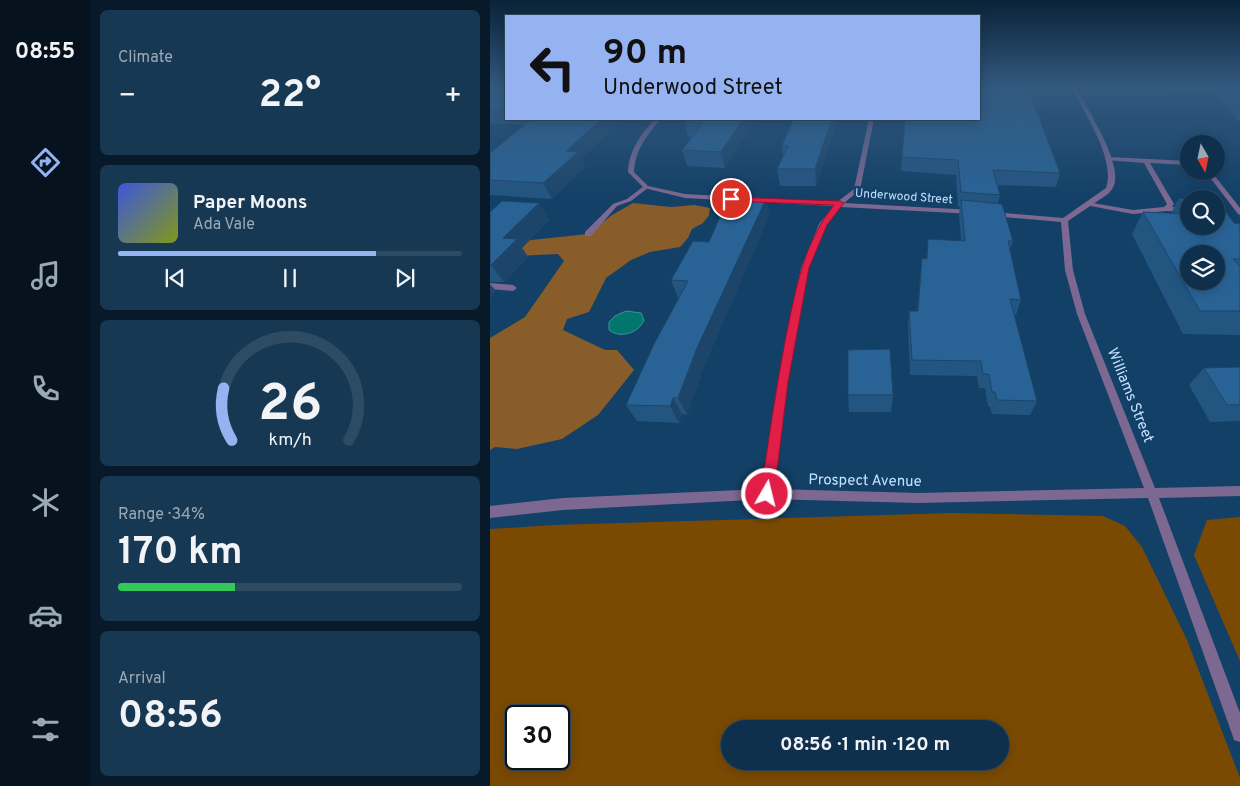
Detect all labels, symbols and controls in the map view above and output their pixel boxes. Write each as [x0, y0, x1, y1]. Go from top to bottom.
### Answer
text: 90 m [603, 32, 687, 76]
icon: left [520, 35, 585, 100]
text: 08:55 [15, 39, 75, 66]
text: Climate [118, 48, 173, 68]
text: 22° [259, 72, 321, 121]
text: Underwood Street [603, 75, 783, 102]
text: − [118, 79, 136, 115]
text: + [444, 79, 462, 115]
north arrow [1180, 135, 1225, 180]
map controls [1180, 135, 1225, 290]
icon: directions [28, 145, 63, 180]
pin [710, 178, 752, 220]
icon: arrive [717, 185, 745, 213]
street label: Underwood Street [854, 186, 953, 208]
button: search [1180, 190, 1225, 235]
text: Paper Moons [193, 191, 307, 215]
text: Ada Vale [193, 215, 255, 235]
button: layers [1180, 245, 1225, 290]
icon: music [28, 258, 63, 293]
icon: previous [161, 264, 189, 292]
icon: pause [276, 264, 304, 292]
icon: next [391, 264, 419, 292]
street label: Williams Street [1102, 345, 1157, 446]
icon: phone [28, 371, 63, 406]
text: 26 [258, 373, 322, 439]
text: km/h [268, 429, 312, 452]
position arrow [740, 467, 792, 519]
street label: Prospect Avenue [808, 471, 922, 492]
icon: climate [28, 485, 63, 520]
text: Range · 34% [118, 505, 205, 525]
text: 170 km [118, 529, 243, 578]
icon: car [28, 598, 63, 633]
text: Arrival [118, 669, 166, 689]
text: 08:56 [118, 693, 223, 742]
speed limit sign: 30 [505, 705, 570, 770]
icon: filters [28, 712, 63, 747]
text: 08:56 · 1 min · 120 m [780, 733, 950, 757]

